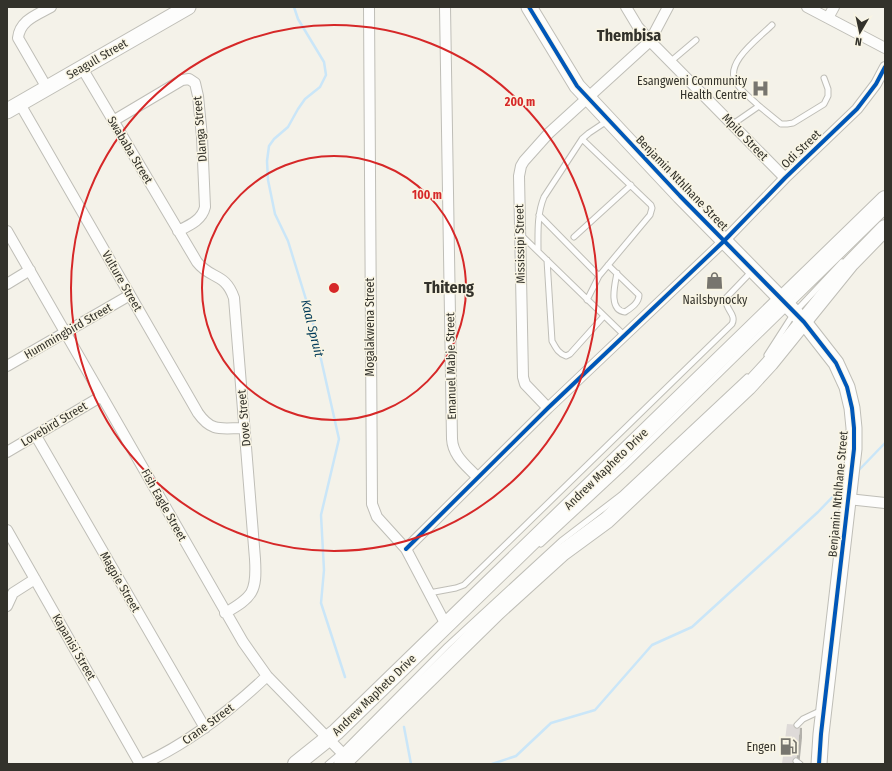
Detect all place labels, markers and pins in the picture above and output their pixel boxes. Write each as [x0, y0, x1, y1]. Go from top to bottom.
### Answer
place label: Esangweni Community Health Centre [637, 74, 748, 102]
hospital icon: Esangweni Community Health Centre [750, 78, 770, 98]
shop icon: Nailsbynocky [705, 271, 725, 291]
centre of rings [327, 281, 341, 295]
place label: Nailsbynocky [683, 293, 748, 307]
fuel station icon: Engen [779, 737, 799, 757]
place label: Engen [746, 740, 776, 754]

